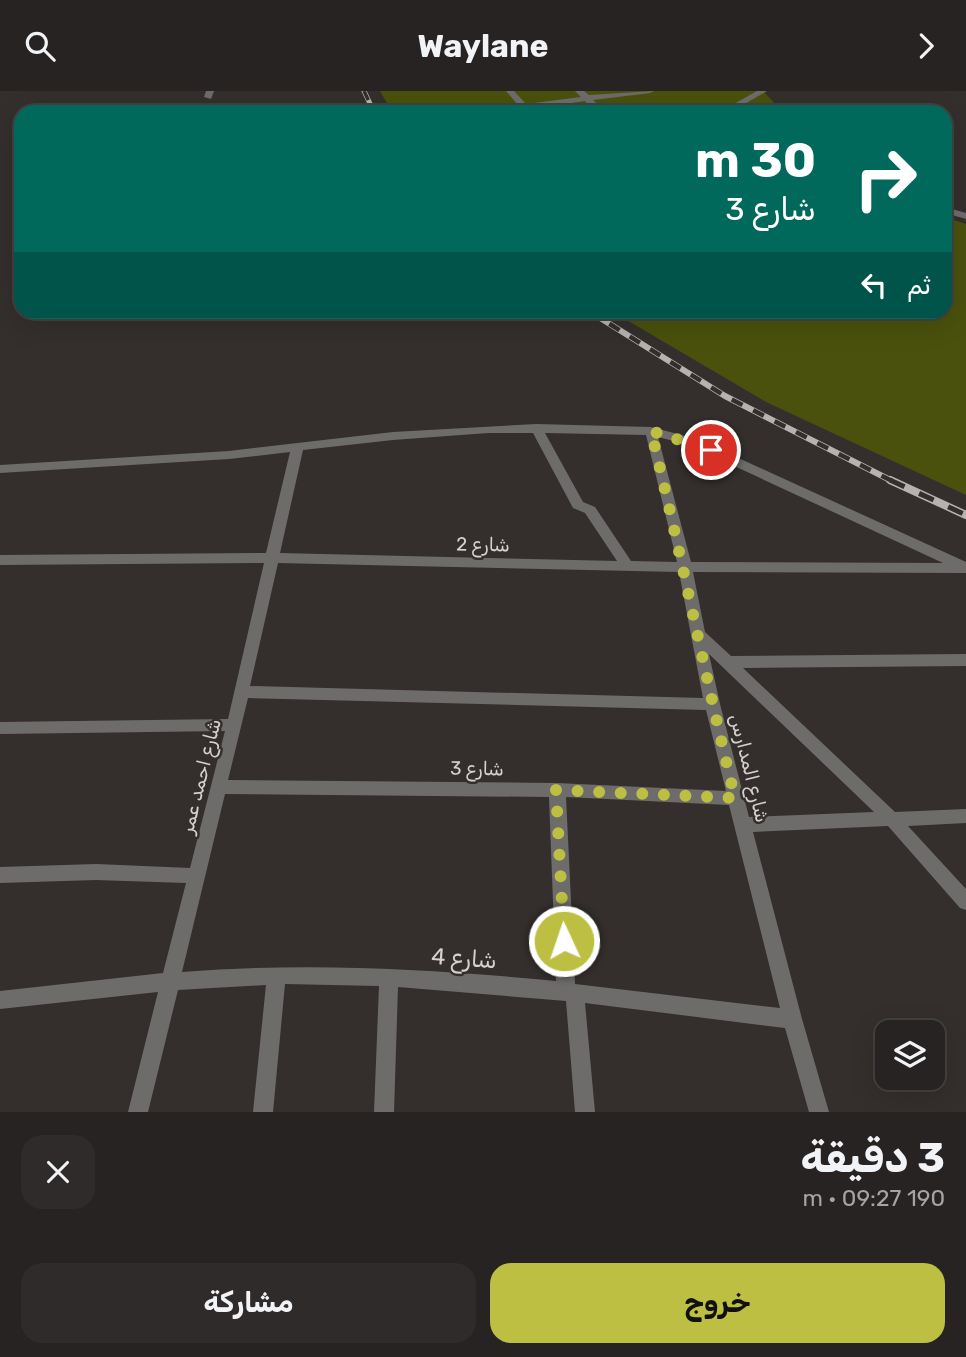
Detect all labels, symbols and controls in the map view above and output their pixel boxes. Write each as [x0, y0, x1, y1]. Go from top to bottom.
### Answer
icon: search [21, 27, 59, 65]
text: Waylane [418, 27, 549, 65]
icon: forward [907, 27, 945, 65]
text: 30 m [695, 131, 816, 189]
icon: right [840, 133, 931, 224]
text: شارع 3 [725, 190, 816, 228]
icon: left [855, 266, 893, 304]
text: ثم [907, 270, 931, 301]
pin [681, 420, 741, 480]
icon: arrive [692, 431, 730, 469]
street label: شارع 2 [456, 533, 510, 558]
street label: شارع المدارس [723, 711, 774, 825]
street label: شارع احمد عمر [175, 716, 228, 837]
street label: شارع 3 [450, 757, 504, 782]
position arrow [527, 904, 601, 978]
street label: شارع 4 [430, 942, 498, 976]
map controls [875, 1020, 945, 1090]
button: layers [875, 1020, 945, 1090]
text: 3 دقيقة [800, 1133, 945, 1183]
button: close [21, 1135, 95, 1209]
text: 190 m · 09:27 [803, 1184, 945, 1212]
button: مشاركة [21, 1263, 476, 1343]
button: خروج [490, 1263, 945, 1343]

